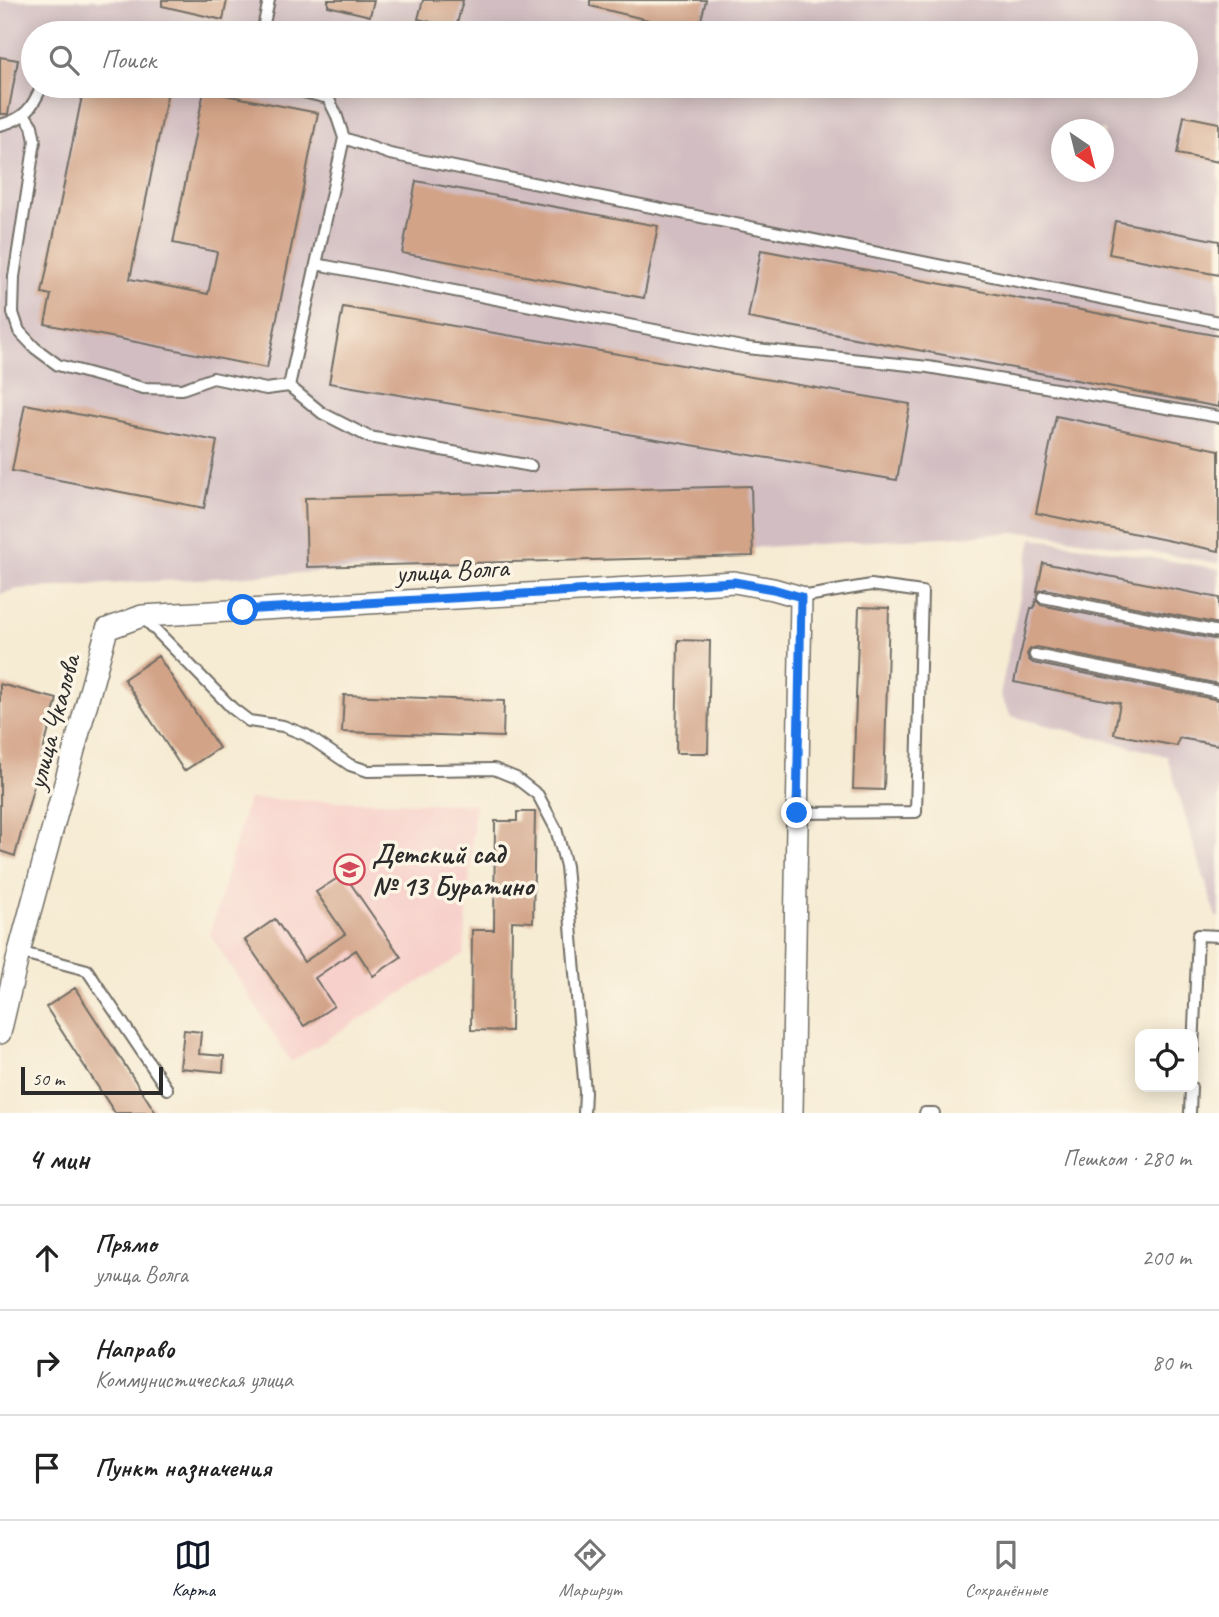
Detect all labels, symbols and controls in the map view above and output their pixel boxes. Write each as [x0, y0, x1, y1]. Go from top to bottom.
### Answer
search box [21, 21, 1198, 98]
icon: search [45, 41, 83, 79]
text: Поиск [101, 43, 156, 76]
north arrow [1051, 119, 1114, 182]
street label: улица Волга [393, 549, 511, 591]
route start [227, 594, 258, 625]
street label: улица Чкалова [18, 649, 88, 795]
route end [781, 797, 812, 828]
place label: Детский сад № 13 Буратино [372, 836, 535, 903]
school or university icon: Детский сад № 13 Буратино [332, 852, 366, 886]
map controls [1135, 1029, 1198, 1092]
button: locate [1135, 1029, 1198, 1092]
scale bar [21, 1064, 163, 1096]
text: 50 m [32, 1067, 64, 1091]
text: 4 мин [28, 1140, 89, 1178]
text: Пешком · 280 m [1063, 1144, 1191, 1173]
text: Прямо [95, 1227, 157, 1260]
icon: ahead [28, 1239, 66, 1277]
text: 200 m [1142, 1243, 1191, 1272]
text: улица Волга [95, 1260, 188, 1289]
text: Направо [95, 1332, 174, 1365]
icon: right [28, 1344, 66, 1382]
text: 80 m [1152, 1348, 1191, 1377]
text: Коммунистическая улица [95, 1365, 293, 1394]
icon: arrive [28, 1449, 66, 1487]
text: Пункт назначения [95, 1451, 271, 1484]
tab: Карта [172, 1536, 215, 1602]
tab: Маршрут [559, 1536, 621, 1602]
tab: Сохранённые [965, 1536, 1047, 1602]

